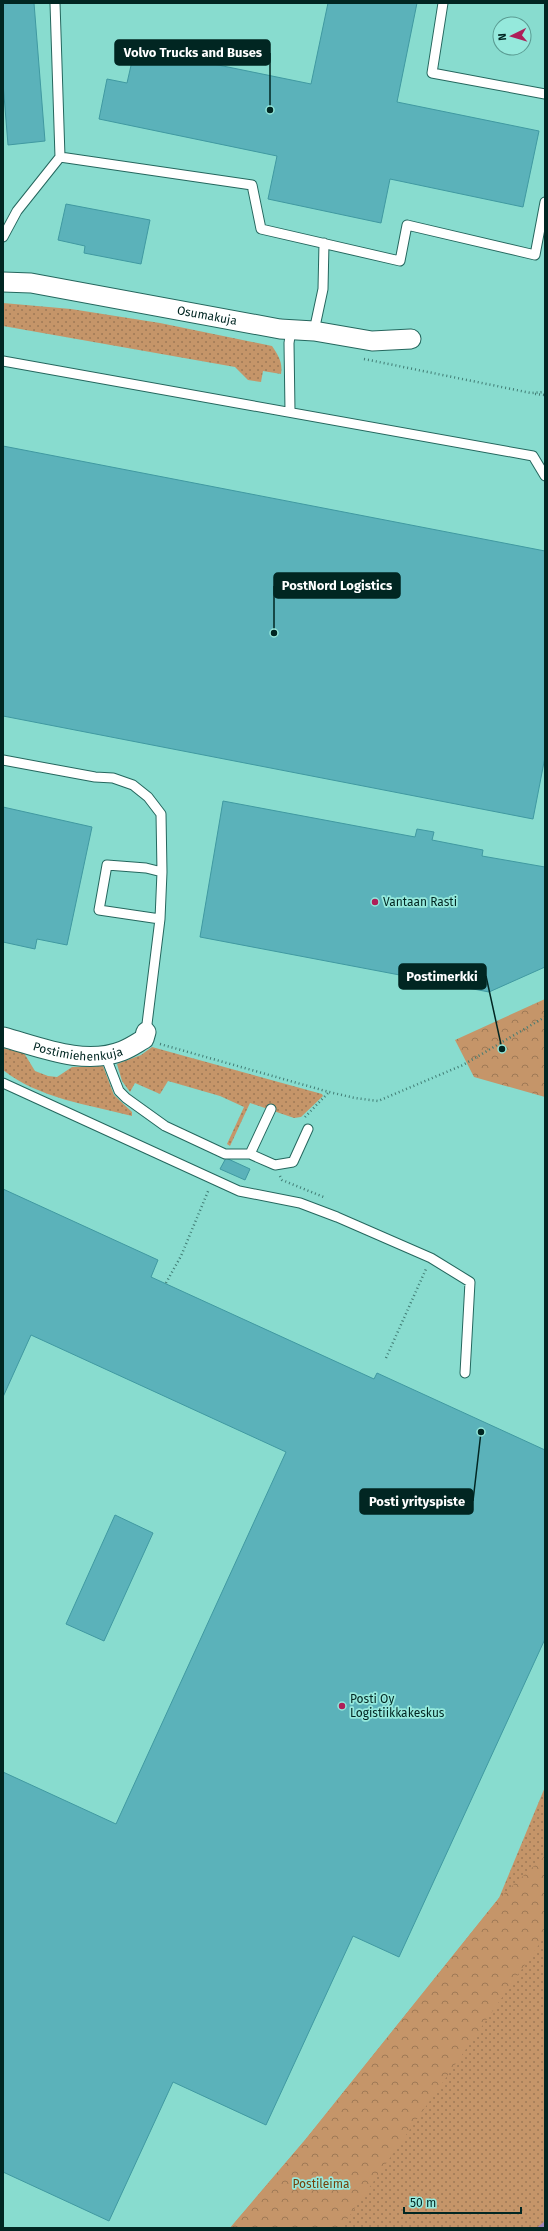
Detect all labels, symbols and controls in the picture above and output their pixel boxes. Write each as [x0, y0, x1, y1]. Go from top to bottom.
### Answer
north arrow [492, 16, 532, 56]
text: N [496, 33, 509, 41]
callout: Volvo Trucks and Buses [115, 40, 270, 65]
text: Volvo Trucks and Buses [123, 45, 263, 60]
street label: Osumakuja [176, 303, 238, 328]
callout: PostNord Logistics [274, 573, 400, 598]
text: PostNord Logistics [282, 578, 393, 593]
place label: Vantaan Rasti [383, 895, 457, 909]
marker: Vantaan Rasti [370, 897, 380, 907]
callout: Postimerkki [399, 964, 486, 989]
text: Postimerkki [406, 969, 478, 984]
street label: Postimiehenkuja [31, 1039, 125, 1064]
callout: Posti yrityspiste [360, 1489, 473, 1514]
text: Posti yrityspiste [369, 1494, 465, 1509]
place label: Posti Oy Logistiikkakeskus [350, 1692, 445, 1720]
marker: Posti Oy Logistiikkakeskus [337, 1701, 347, 1711]
park label: Postileima [292, 2177, 350, 2191]
scale bar [404, 2189, 521, 2215]
text: 50 m [410, 2196, 436, 2210]

